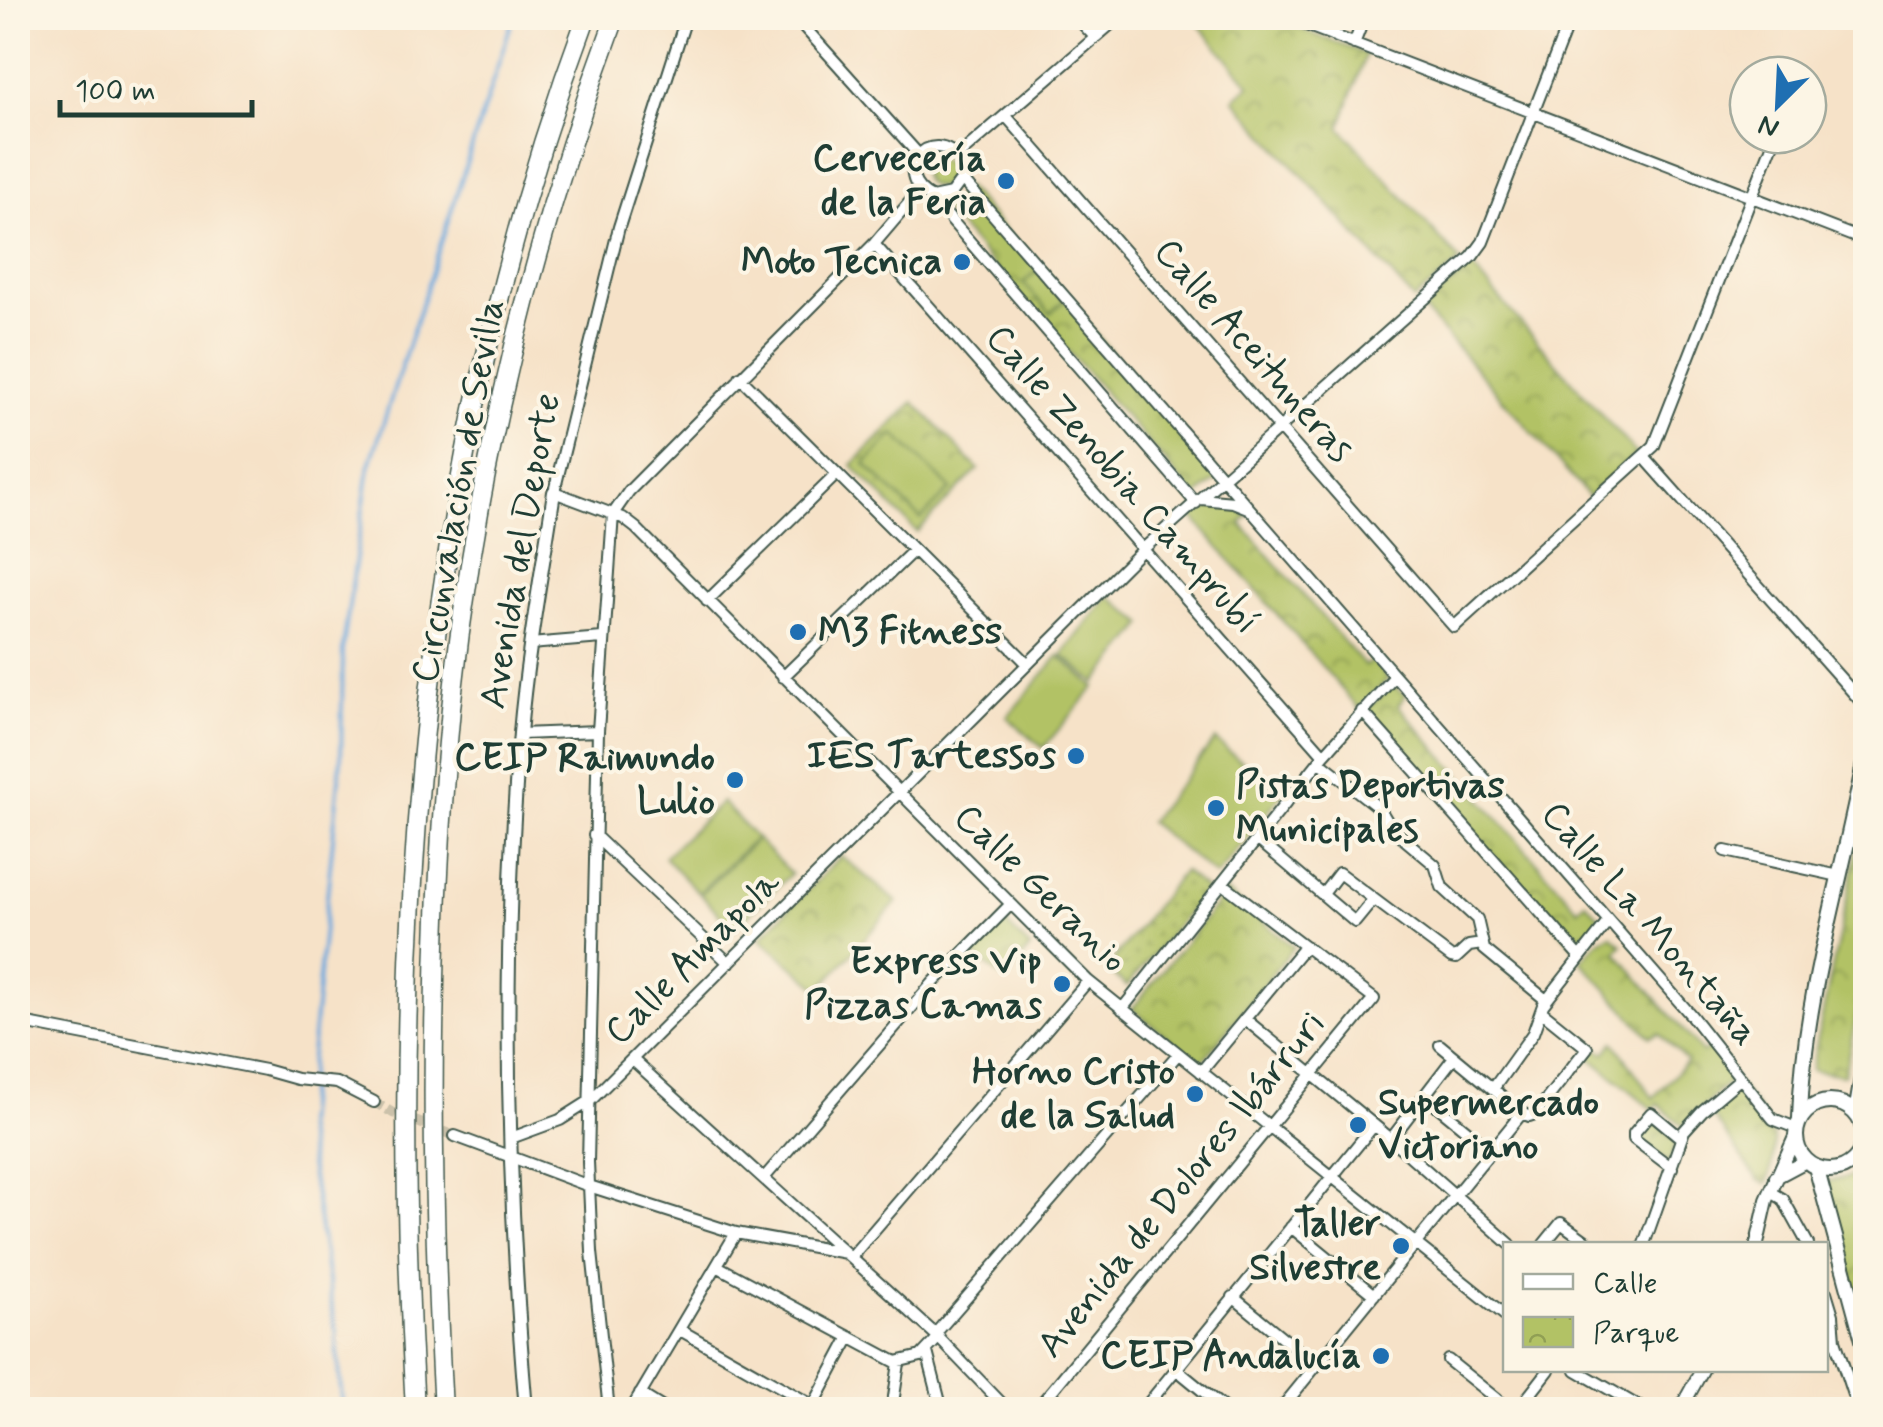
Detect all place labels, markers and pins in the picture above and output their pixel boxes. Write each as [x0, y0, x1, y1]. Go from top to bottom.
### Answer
place label: Cervecería de la Feria [812, 135, 986, 228]
marker: Cervecería de la Feria [995, 170, 1017, 192]
place label: Moto Tecnica [741, 238, 942, 287]
marker: Moto Tecnica [951, 251, 973, 273]
place label: M3 Fitness [818, 608, 1002, 657]
marker: M3 Fitness [787, 621, 809, 643]
place label: IES Tartessos [807, 732, 1056, 781]
place label: CEIP Raimundo Lulio [454, 734, 715, 827]
marker: IES Tartessos [1065, 745, 1087, 767]
place label: Pistas Deportivas Municipales [1236, 762, 1505, 855]
marker: CEIP Raimundo Lulio [724, 769, 746, 791]
marker: Pistas Deportivas Municipales [1205, 797, 1227, 819]
place label: Express Vip Pizzas Camas [804, 938, 1042, 1031]
marker: Express Vip Pizzas Camas [1051, 973, 1073, 995]
place label: Horno Cristo de la Salud [972, 1048, 1175, 1141]
place label: Supermercado Victoriano [1378, 1079, 1599, 1172]
marker: Horno Cristo de la Salud [1184, 1083, 1206, 1105]
marker: Supermercado Victoriano [1347, 1114, 1369, 1136]
place label: Taller Silvestre [1249, 1200, 1381, 1293]
marker: Taller Silvestre [1390, 1235, 1412, 1257]
place label: CEIP Andalucía [1100, 1332, 1361, 1381]
marker: CEIP Andalucía [1370, 1345, 1392, 1367]

